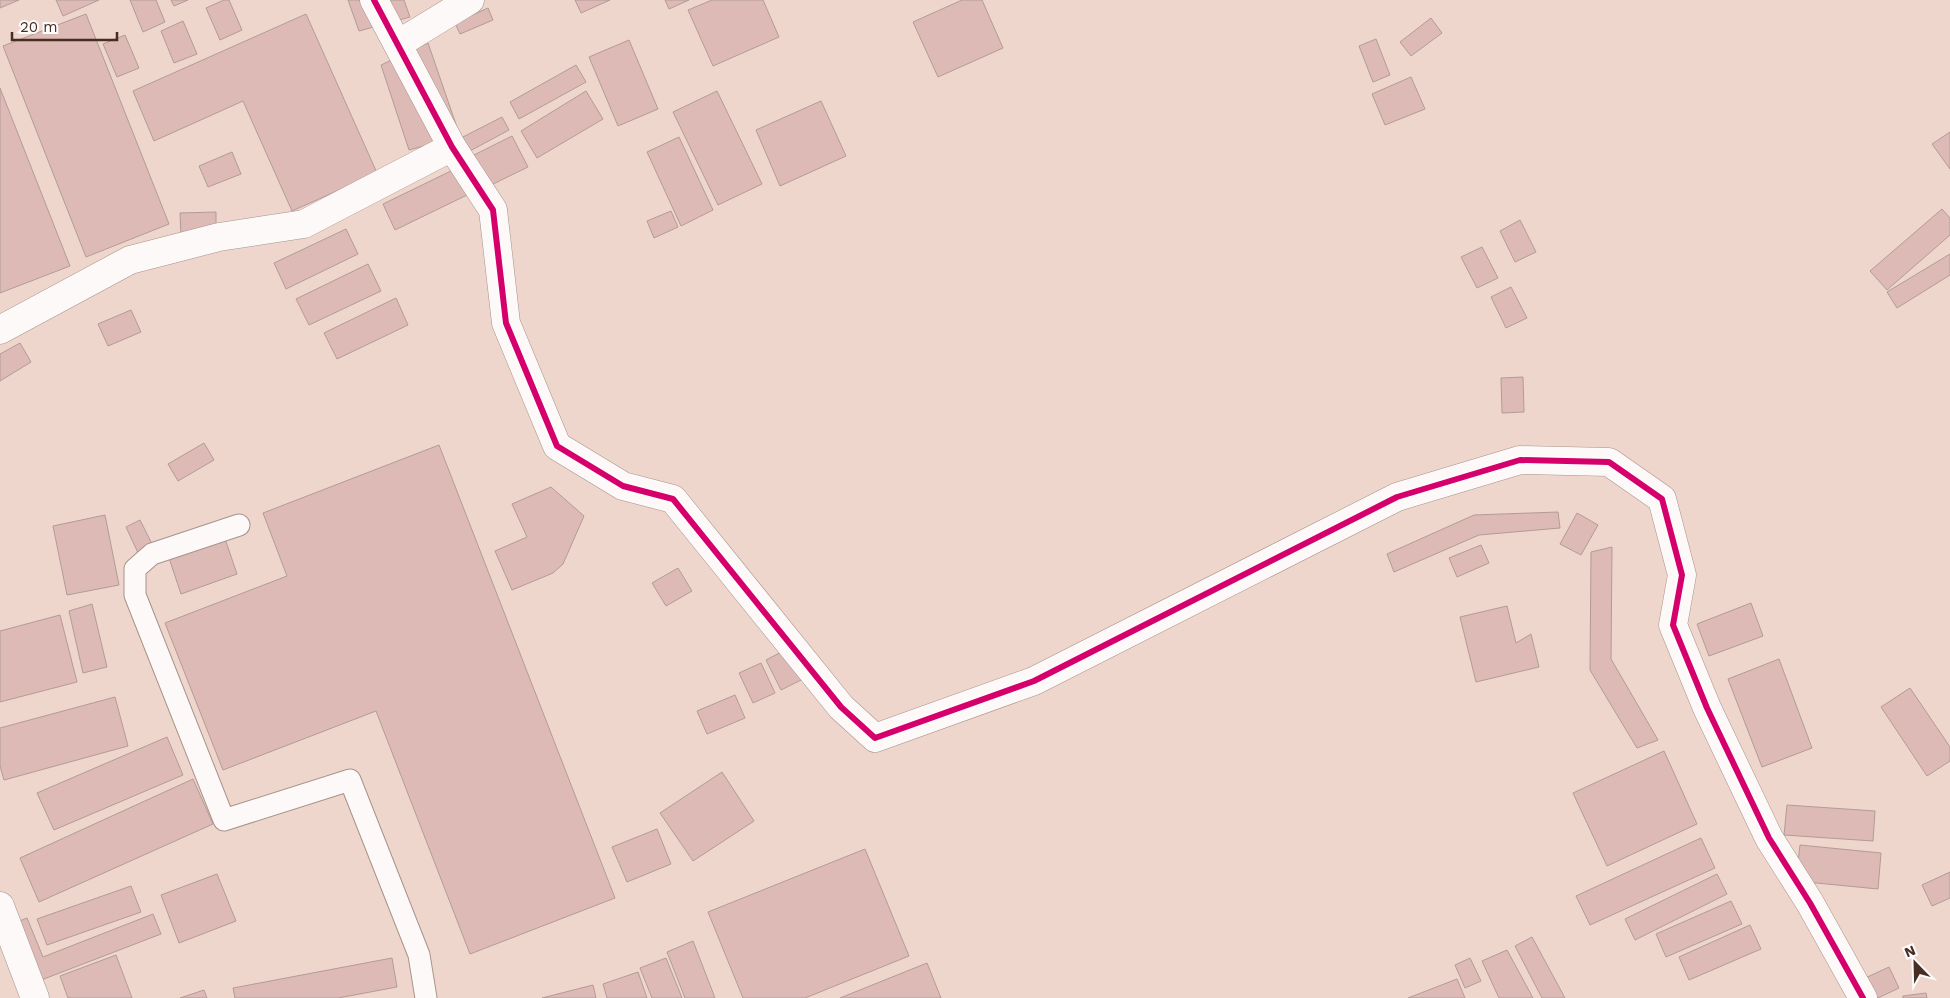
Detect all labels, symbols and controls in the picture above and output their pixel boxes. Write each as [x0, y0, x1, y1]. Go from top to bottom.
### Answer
scale bar [12, 10, 118, 42]
text: 20 m [20, 18, 58, 36]
north arrow [1890, 938, 1940, 988]
text: N [1902, 942, 1918, 960]

